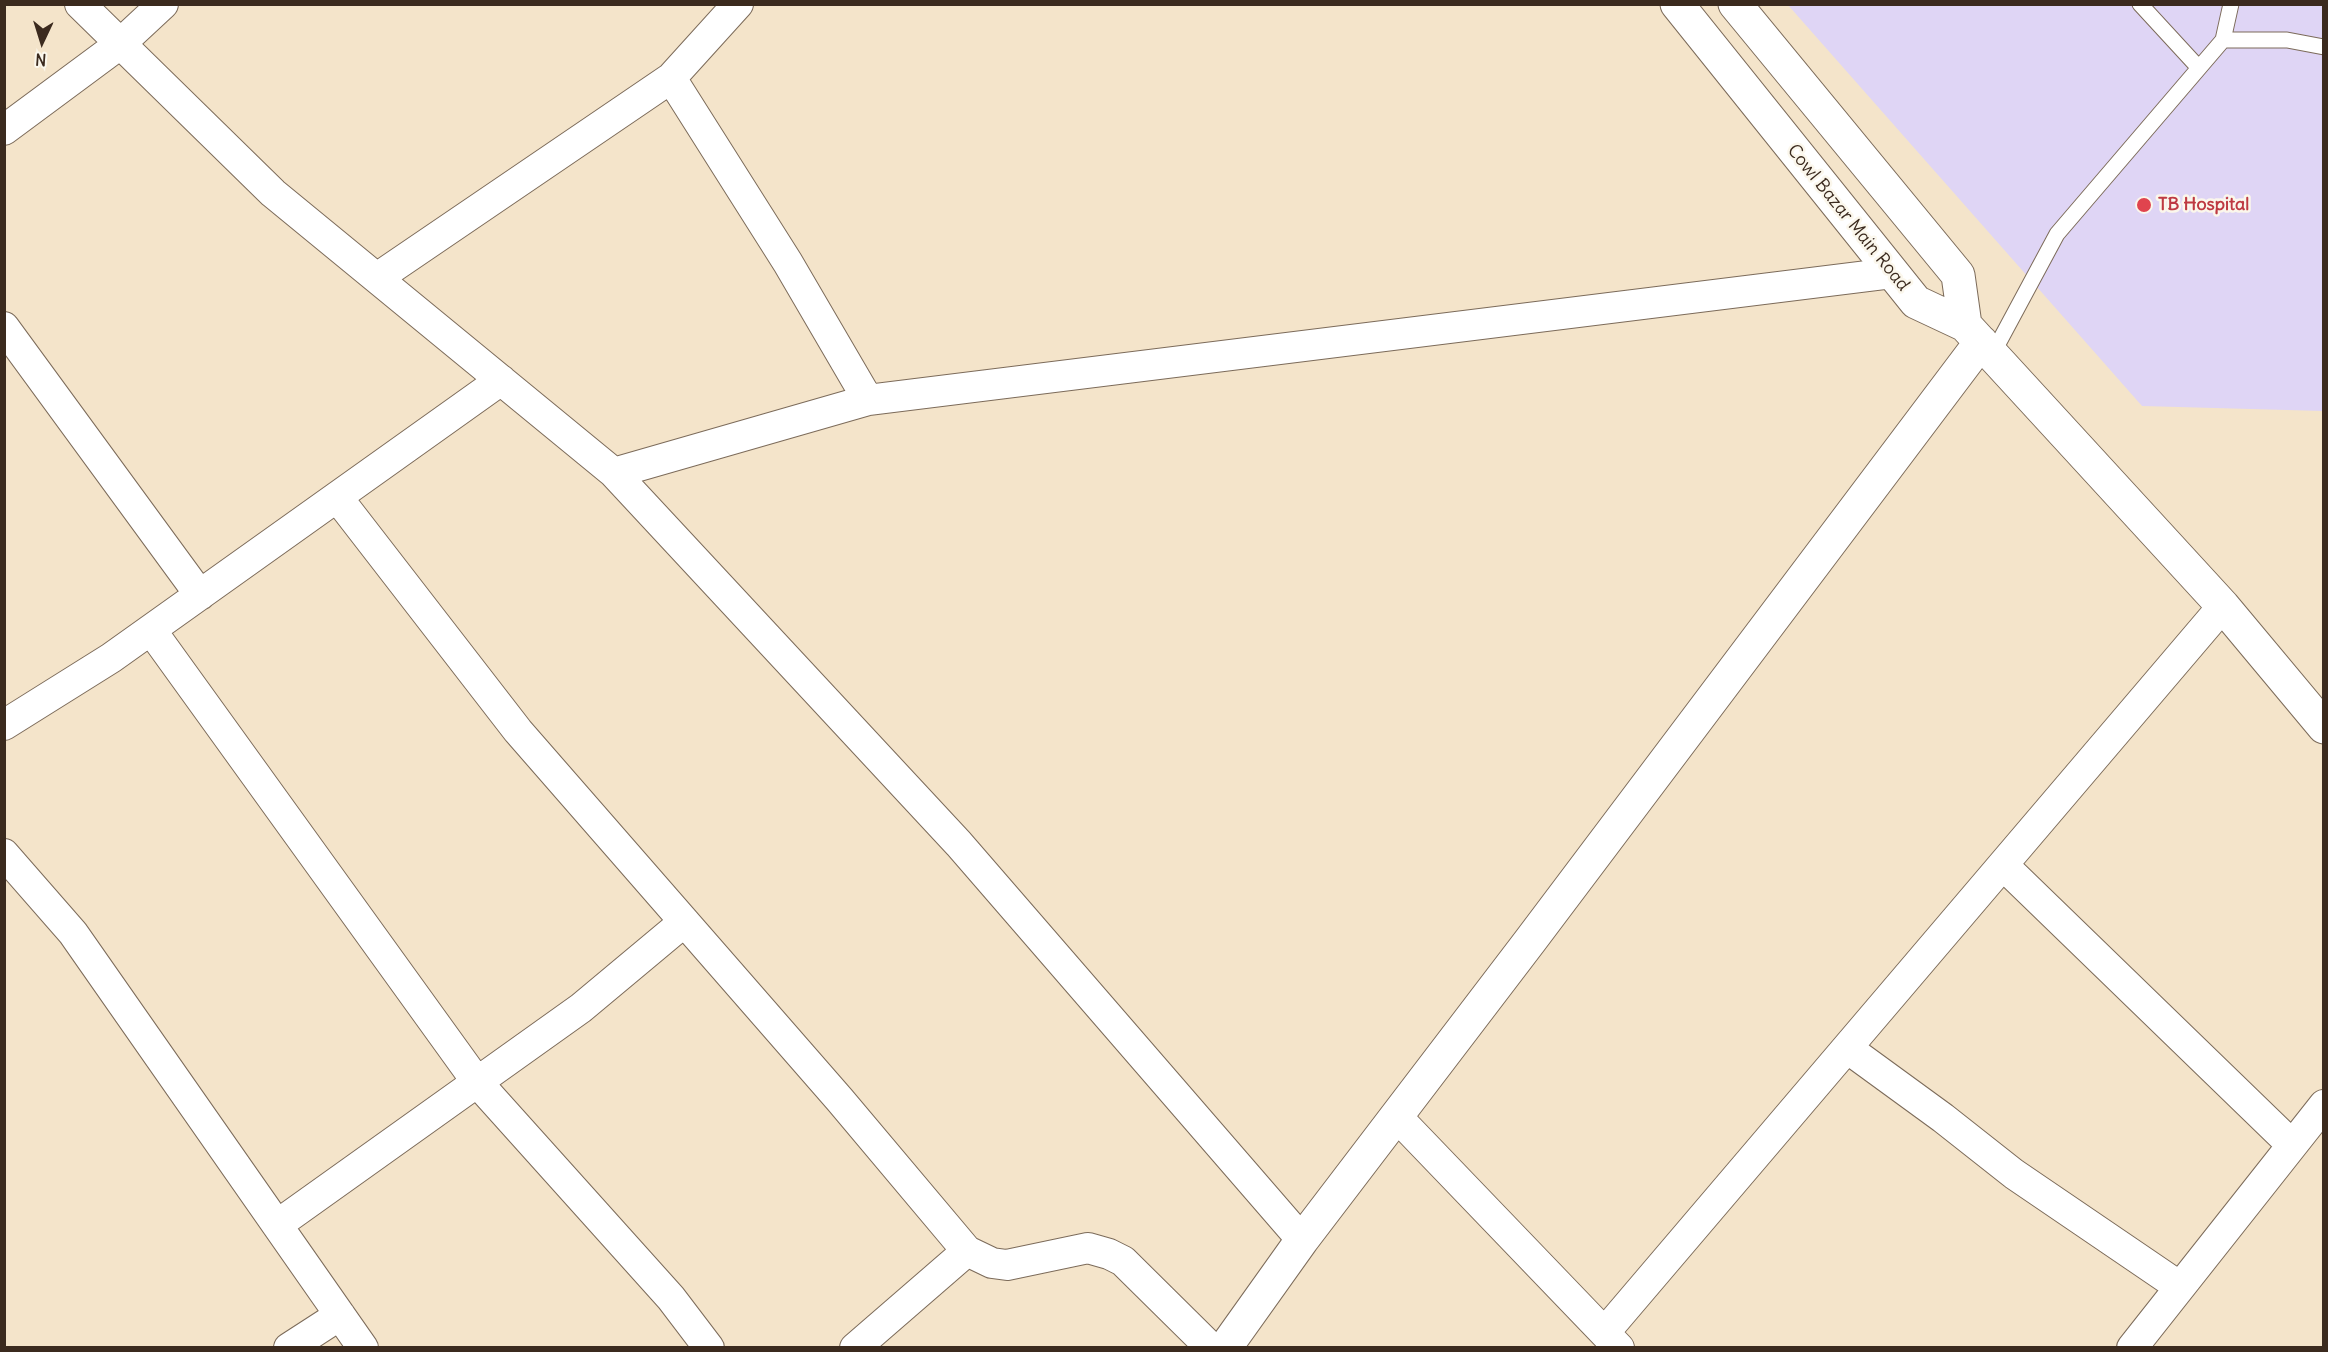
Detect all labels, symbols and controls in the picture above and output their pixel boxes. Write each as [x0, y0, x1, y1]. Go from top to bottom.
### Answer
north arrow [12, 12, 72, 72]
text: N [35, 50, 47, 70]
street label: Cowl Bazar Main Road [1782, 140, 1914, 296]
place label: TB Hospital [2158, 194, 2249, 216]
marker: TB Hospital [2135, 196, 2153, 214]

